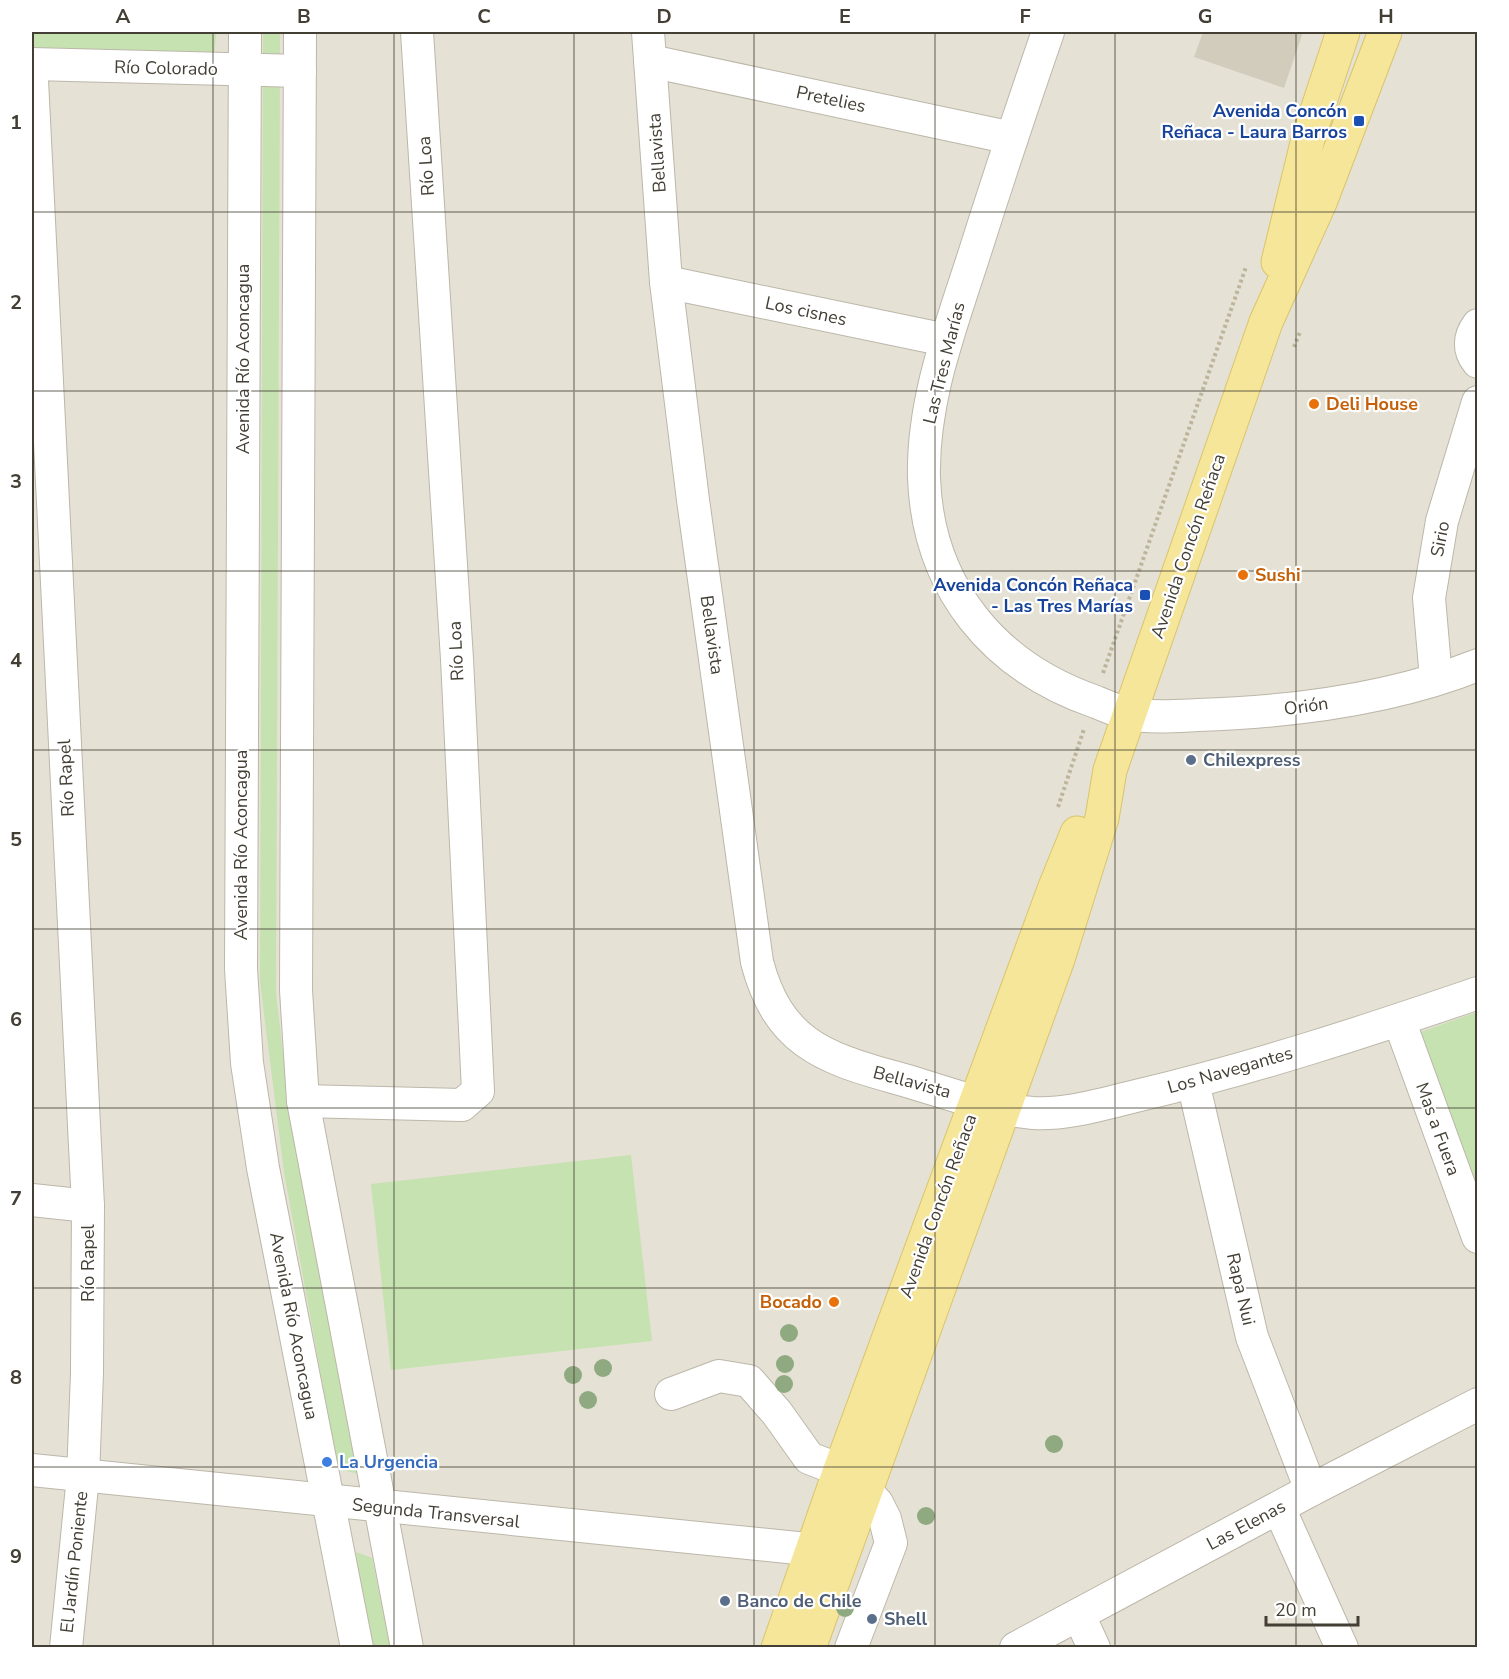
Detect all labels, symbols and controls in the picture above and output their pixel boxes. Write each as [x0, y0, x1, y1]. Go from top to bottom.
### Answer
text: A [116, 3, 131, 30]
text: B [297, 3, 311, 30]
text: C [477, 3, 491, 30]
text: D [656, 3, 672, 30]
text: E [839, 3, 851, 30]
text: F [1019, 3, 1031, 30]
text: G [1198, 3, 1212, 30]
text: H [1378, 3, 1394, 30]
street label: Río Colorado [114, 55, 218, 81]
street label: Pretelies [794, 80, 868, 118]
place label: Avenida Concón Reñaca - Laura Barros [1162, 99, 1347, 144]
text: 1 [10, 109, 22, 136]
street label: Bellavista [642, 112, 672, 194]
marker: Avenida Concón Reñaca - Laura Barros [1352, 114, 1366, 128]
street label: Río Loa [412, 135, 440, 197]
street label: Avenida Río Aconcagua [231, 264, 255, 454]
text: 2 [10, 289, 22, 316]
street label: Los cisnes [763, 291, 849, 331]
street label: Las Tres Marías [917, 299, 971, 427]
place label: Deli House [1326, 392, 1418, 416]
marker: Deli House [1307, 397, 1321, 411]
street label: Avenida Concón Reñaca [1145, 450, 1231, 642]
text: 3 [10, 468, 22, 495]
street label: Sirio [1425, 519, 1455, 559]
place label: Sushi [1255, 563, 1301, 587]
marker: Sushi [1236, 568, 1250, 582]
place label: Avenida Concón Reñaca - Las Tres Marías [933, 573, 1133, 618]
marker: Avenida Concón Reñaca - Las Tres Marías [1138, 588, 1152, 602]
street label: Bellavista [695, 594, 729, 676]
street label: Río Loa [442, 620, 470, 682]
text: 4 [10, 647, 22, 674]
street label: Orión [1282, 691, 1330, 721]
street label: Río Rapel [52, 738, 80, 817]
place label: Chilexpress [1203, 748, 1301, 772]
street label: Avenida Río Aconcagua [229, 750, 253, 940]
marker: Chilexpress [1184, 753, 1198, 767]
text: 5 [10, 826, 22, 853]
text: 6 [10, 1006, 22, 1033]
street label: Los Navegantes [1165, 1041, 1295, 1099]
street label: Bellavista [870, 1060, 954, 1104]
street label: Mas a Fuera [1410, 1079, 1466, 1179]
street label: Avenida Concón Reñaca [894, 1111, 982, 1301]
text: 7 [10, 1185, 22, 1212]
street label: Río Rapel [76, 1223, 100, 1302]
street label: Avenida Río Aconcagua [264, 1230, 324, 1422]
street label: Rapa Nui [1221, 1250, 1261, 1328]
place label: Bocado [760, 1290, 822, 1314]
marker: Bocado [827, 1295, 841, 1309]
text: 8 [10, 1364, 22, 1391]
place label: La Urgencia [339, 1450, 438, 1474]
marker: La Urgencia [320, 1455, 334, 1469]
street label: El Jardín Poniente [55, 1490, 93, 1634]
street label: Segunda Transversal [351, 1492, 522, 1534]
street label: Las Elenas [1202, 1494, 1290, 1556]
text: 9 [10, 1543, 22, 1570]
place label: Banco de Chile [737, 1589, 862, 1613]
scale bar [1266, 1589, 1358, 1627]
marker: Banco de Chile [718, 1594, 732, 1608]
text: 20 m [1275, 1598, 1317, 1622]
place label: Shell [884, 1607, 927, 1631]
marker: Shell [865, 1612, 879, 1626]

